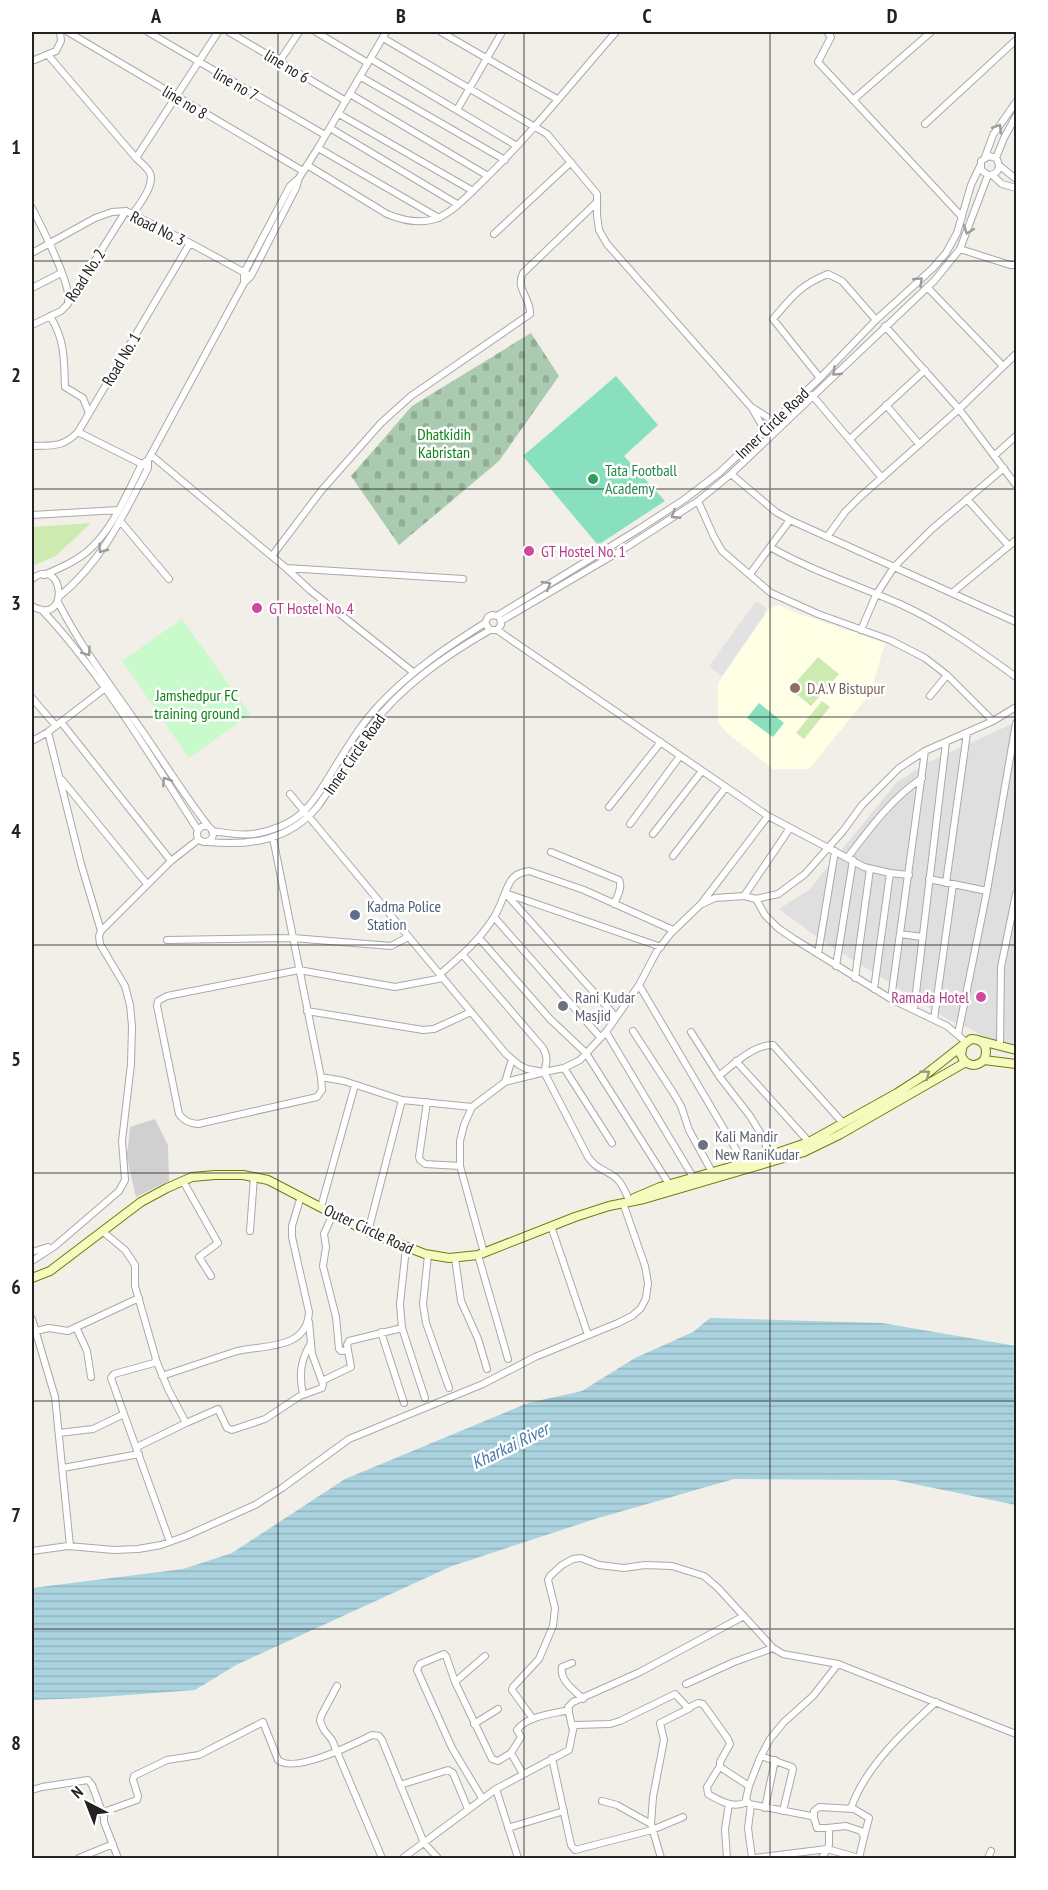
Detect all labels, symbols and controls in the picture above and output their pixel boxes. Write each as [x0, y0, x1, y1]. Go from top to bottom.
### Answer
text: A [150, 3, 162, 29]
text: B [396, 3, 406, 29]
text: C [642, 3, 652, 29]
text: D [887, 3, 898, 29]
street label: line no 6 [261, 45, 313, 87]
street label: line no 7 [210, 63, 262, 105]
street label: line no 8 [159, 81, 211, 123]
one-way arrow [991, 124, 1002, 135]
text: 1 [11, 134, 21, 160]
street label: Road No. 3 [127, 206, 189, 250]
one-way arrow [962, 224, 975, 235]
street label: Road No. 2 [61, 245, 109, 305]
one-way arrow [912, 278, 923, 289]
street label: Road No. 1 [97, 329, 145, 389]
text: 2 [11, 362, 21, 388]
one-way arrow [833, 365, 843, 376]
street label: Inner Circle Road [731, 383, 813, 463]
park label: Dhatkidih Kabristan [417, 424, 471, 462]
place label: Tata Football Academy [605, 460, 677, 498]
marker: Tata Football Academy [586, 472, 600, 486]
one-way arrow [671, 508, 682, 519]
place label: GT Hostel No. 1 [541, 541, 626, 561]
one-way arrow [99, 542, 110, 553]
marker: GT Hostel No. 1 [522, 544, 536, 558]
one-way arrow [541, 580, 551, 592]
text: 3 [11, 590, 21, 616]
place label: GT Hostel No. 4 [269, 598, 354, 618]
marker: GT Hostel No. 4 [250, 601, 264, 615]
one-way arrow [80, 646, 91, 657]
place label: D.A.V Bistupur [807, 678, 885, 698]
marker: D.A.V Bistupur [788, 681, 802, 695]
park label: Jamshedpur FC training ground [154, 685, 240, 723]
street label: Inner Circle Road [319, 710, 389, 798]
one-way arrow [162, 777, 173, 788]
text: 4 [11, 818, 21, 844]
place label: Kadma Police Station [367, 896, 441, 934]
marker: Kadma Police Station [348, 908, 362, 922]
place label: Rani Kudar Masjid [575, 987, 636, 1025]
place label: Ramada Hotel [891, 987, 969, 1007]
marker: Ramada Hotel [974, 990, 988, 1004]
marker: Rani Kudar Masjid [556, 999, 570, 1013]
text: 5 [11, 1046, 21, 1072]
one-way arrow [919, 1070, 930, 1081]
place label: Kali Mandir New RaniKudar [715, 1126, 800, 1164]
marker: Kali Mandir New RaniKudar [696, 1138, 710, 1152]
street label: Outer Circle Road [321, 1200, 417, 1258]
text: 6 [11, 1274, 21, 1300]
water label: Kharkai River [468, 1416, 555, 1474]
text: 7 [11, 1502, 21, 1528]
text: 8 [11, 1730, 21, 1756]
north arrow [57, 1773, 117, 1833]
text: N [67, 1782, 87, 1802]

